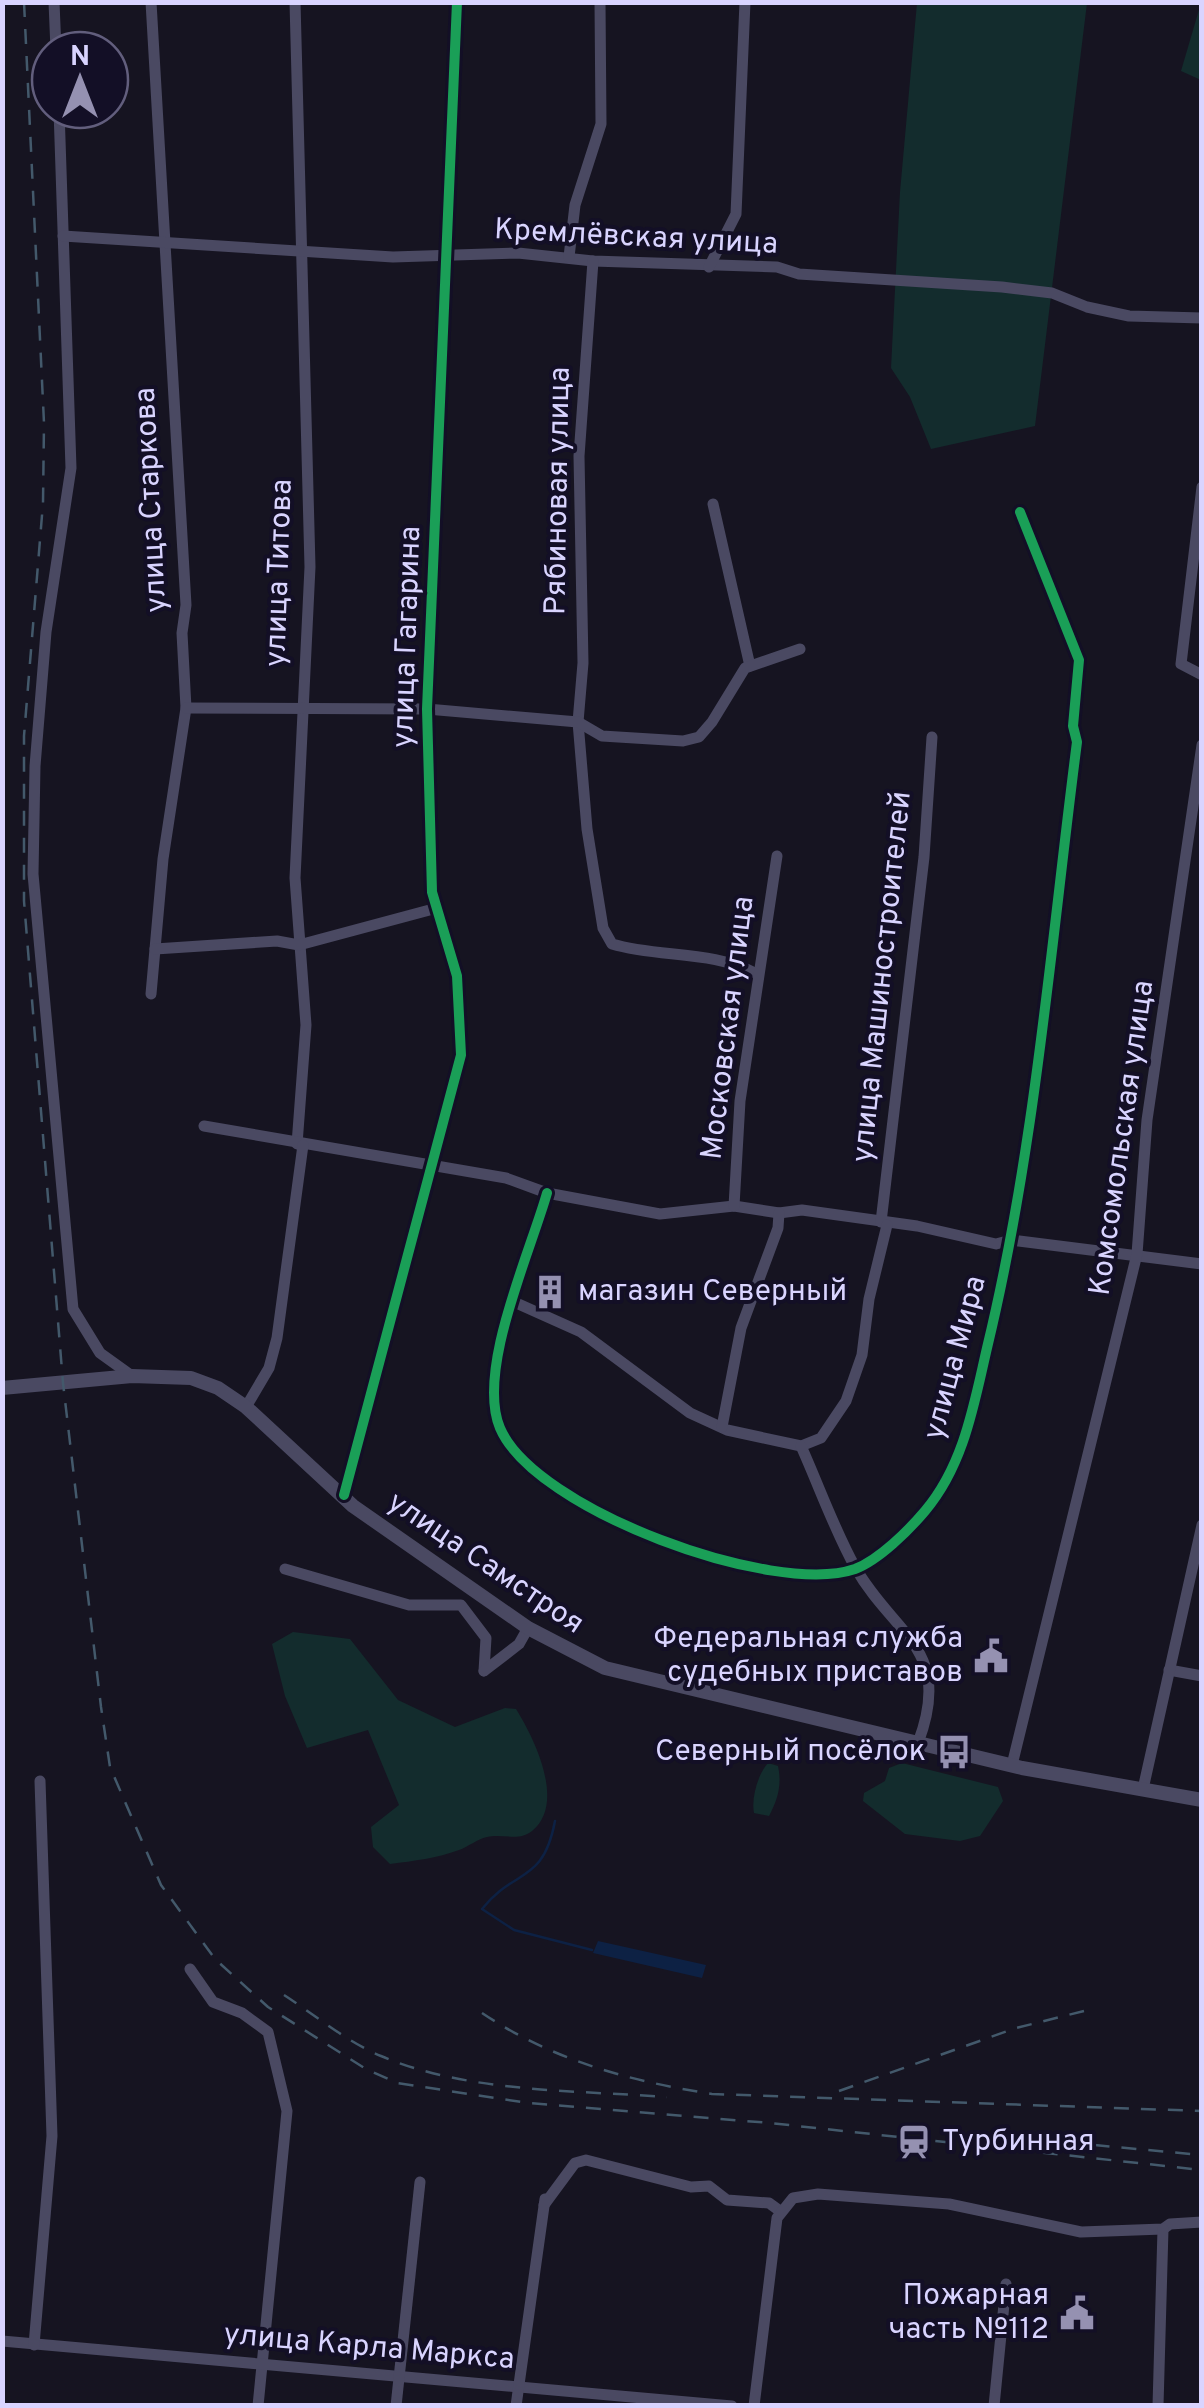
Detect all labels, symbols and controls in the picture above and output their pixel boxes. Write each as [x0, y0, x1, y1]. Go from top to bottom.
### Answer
north arrow [30, 30, 130, 130]
text: N [70, 40, 90, 76]
street label: Кремлёвская улица [493, 212, 779, 264]
street label: Рябиновая улица [538, 367, 580, 615]
street label: улица Старкова [128, 386, 176, 614]
street label: улица Титова [258, 478, 302, 668]
street label: улица Гагарина [386, 525, 430, 749]
street label: улица Машиностроителей [845, 789, 921, 1165]
street label: Московская улица [694, 894, 764, 1162]
street label: Комсомольская улица [1083, 978, 1163, 1298]
street label: улица Мира [916, 1272, 996, 1444]
building icon: магазин Северный [531, 1273, 569, 1311]
place label: магазин Северный [578, 1274, 847, 1311]
street label: улица Самстроя [380, 1485, 590, 1643]
place label: Федеральная служба судебных приставов [653, 1621, 963, 1692]
public building icon: Федеральная служба судебных приставов [972, 1637, 1010, 1675]
bus stop icon: Северный посёлок [935, 1733, 973, 1771]
place label: Северный посёлок [655, 1734, 926, 1771]
station icon: Турбинная [895, 2123, 933, 2161]
place label: Турбинная [942, 2124, 1095, 2161]
place label: Пожарная часть №112 [888, 2278, 1049, 2349]
public building icon: Пожарная часть №112 [1058, 2294, 1096, 2332]
street label: улица Карла Маркса [222, 2317, 516, 2379]

